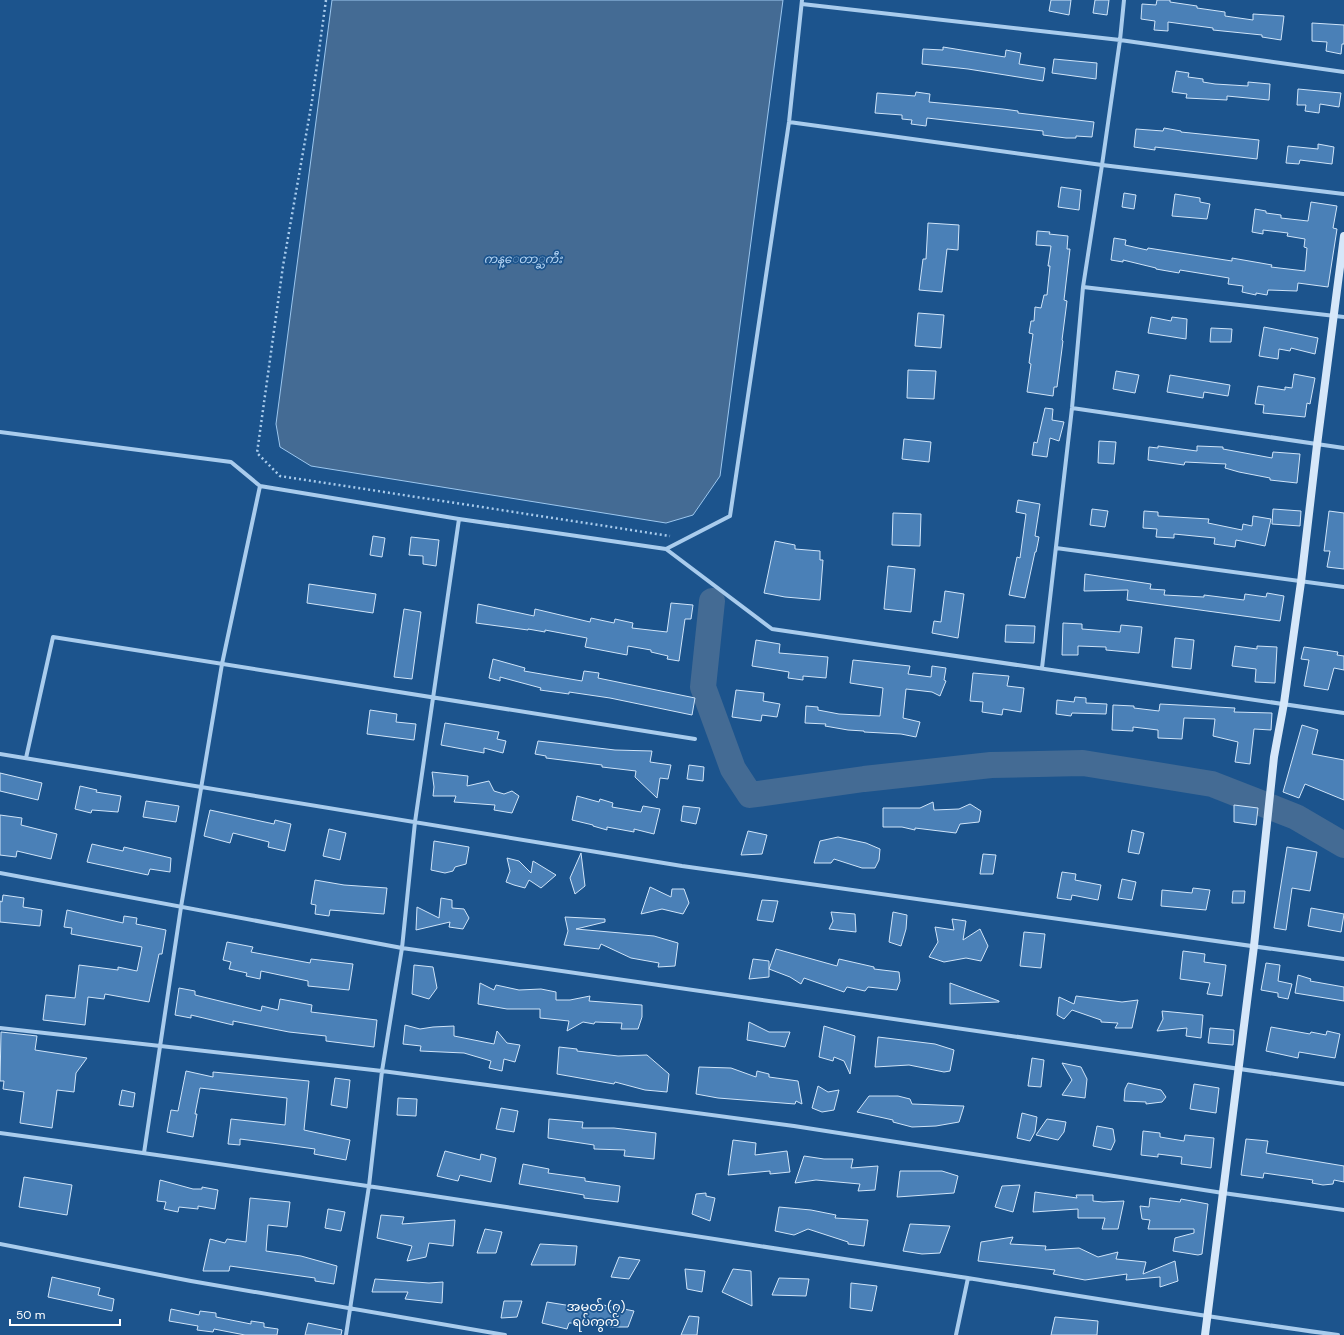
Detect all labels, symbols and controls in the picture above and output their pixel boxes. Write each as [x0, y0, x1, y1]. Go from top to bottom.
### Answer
water label: ကန္ေတာ္ႀကီး [484, 250, 563, 269]
district label: အမှတ် (၇) ရပ်ကွက် [567, 1298, 626, 1332]
scale bar [10, 1301, 120, 1327]
text: 50 m [16, 1307, 45, 1323]

